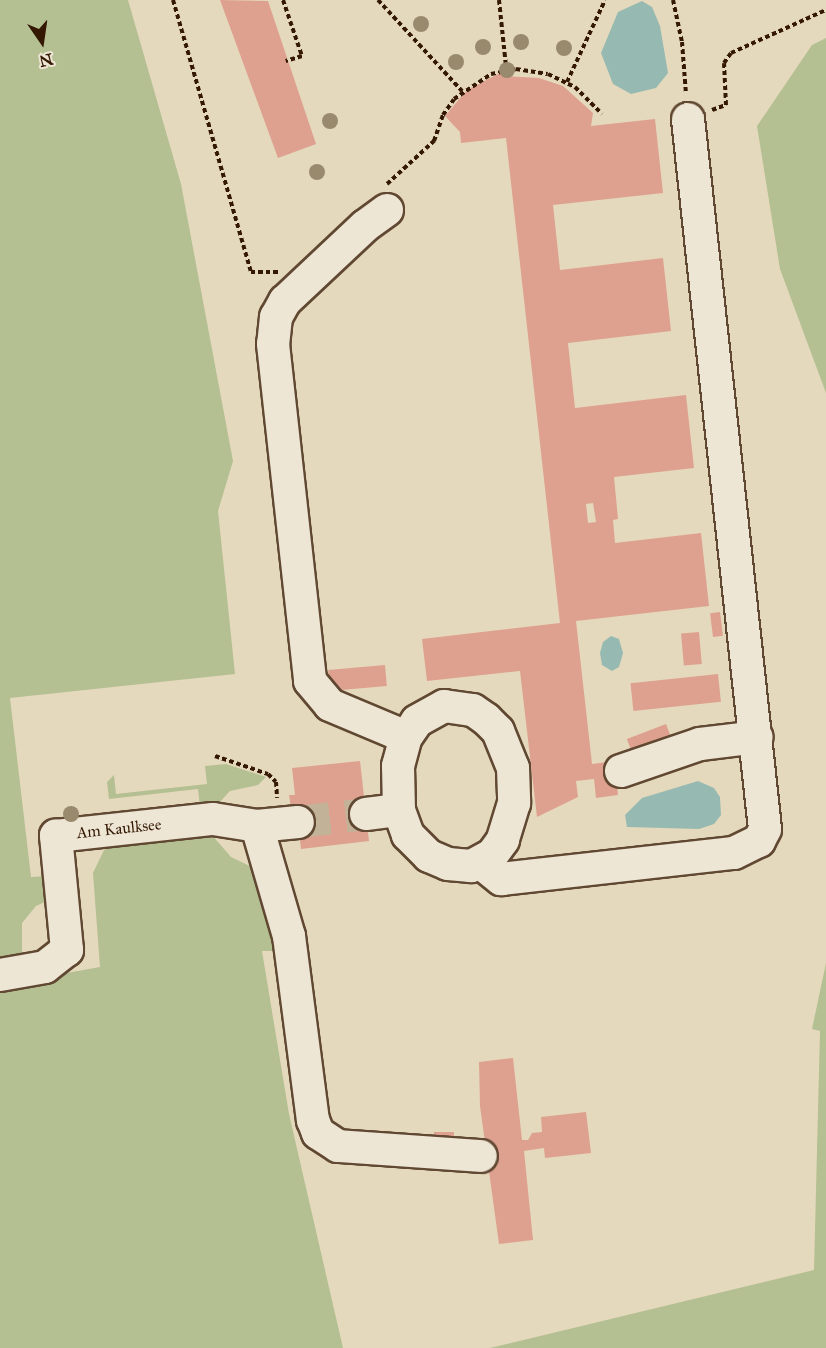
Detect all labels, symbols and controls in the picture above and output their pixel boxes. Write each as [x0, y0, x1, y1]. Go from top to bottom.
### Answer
north arrow [12, 12, 72, 72]
text: N [37, 49, 55, 71]
street label: Am Kaulksee [76, 815, 162, 843]

